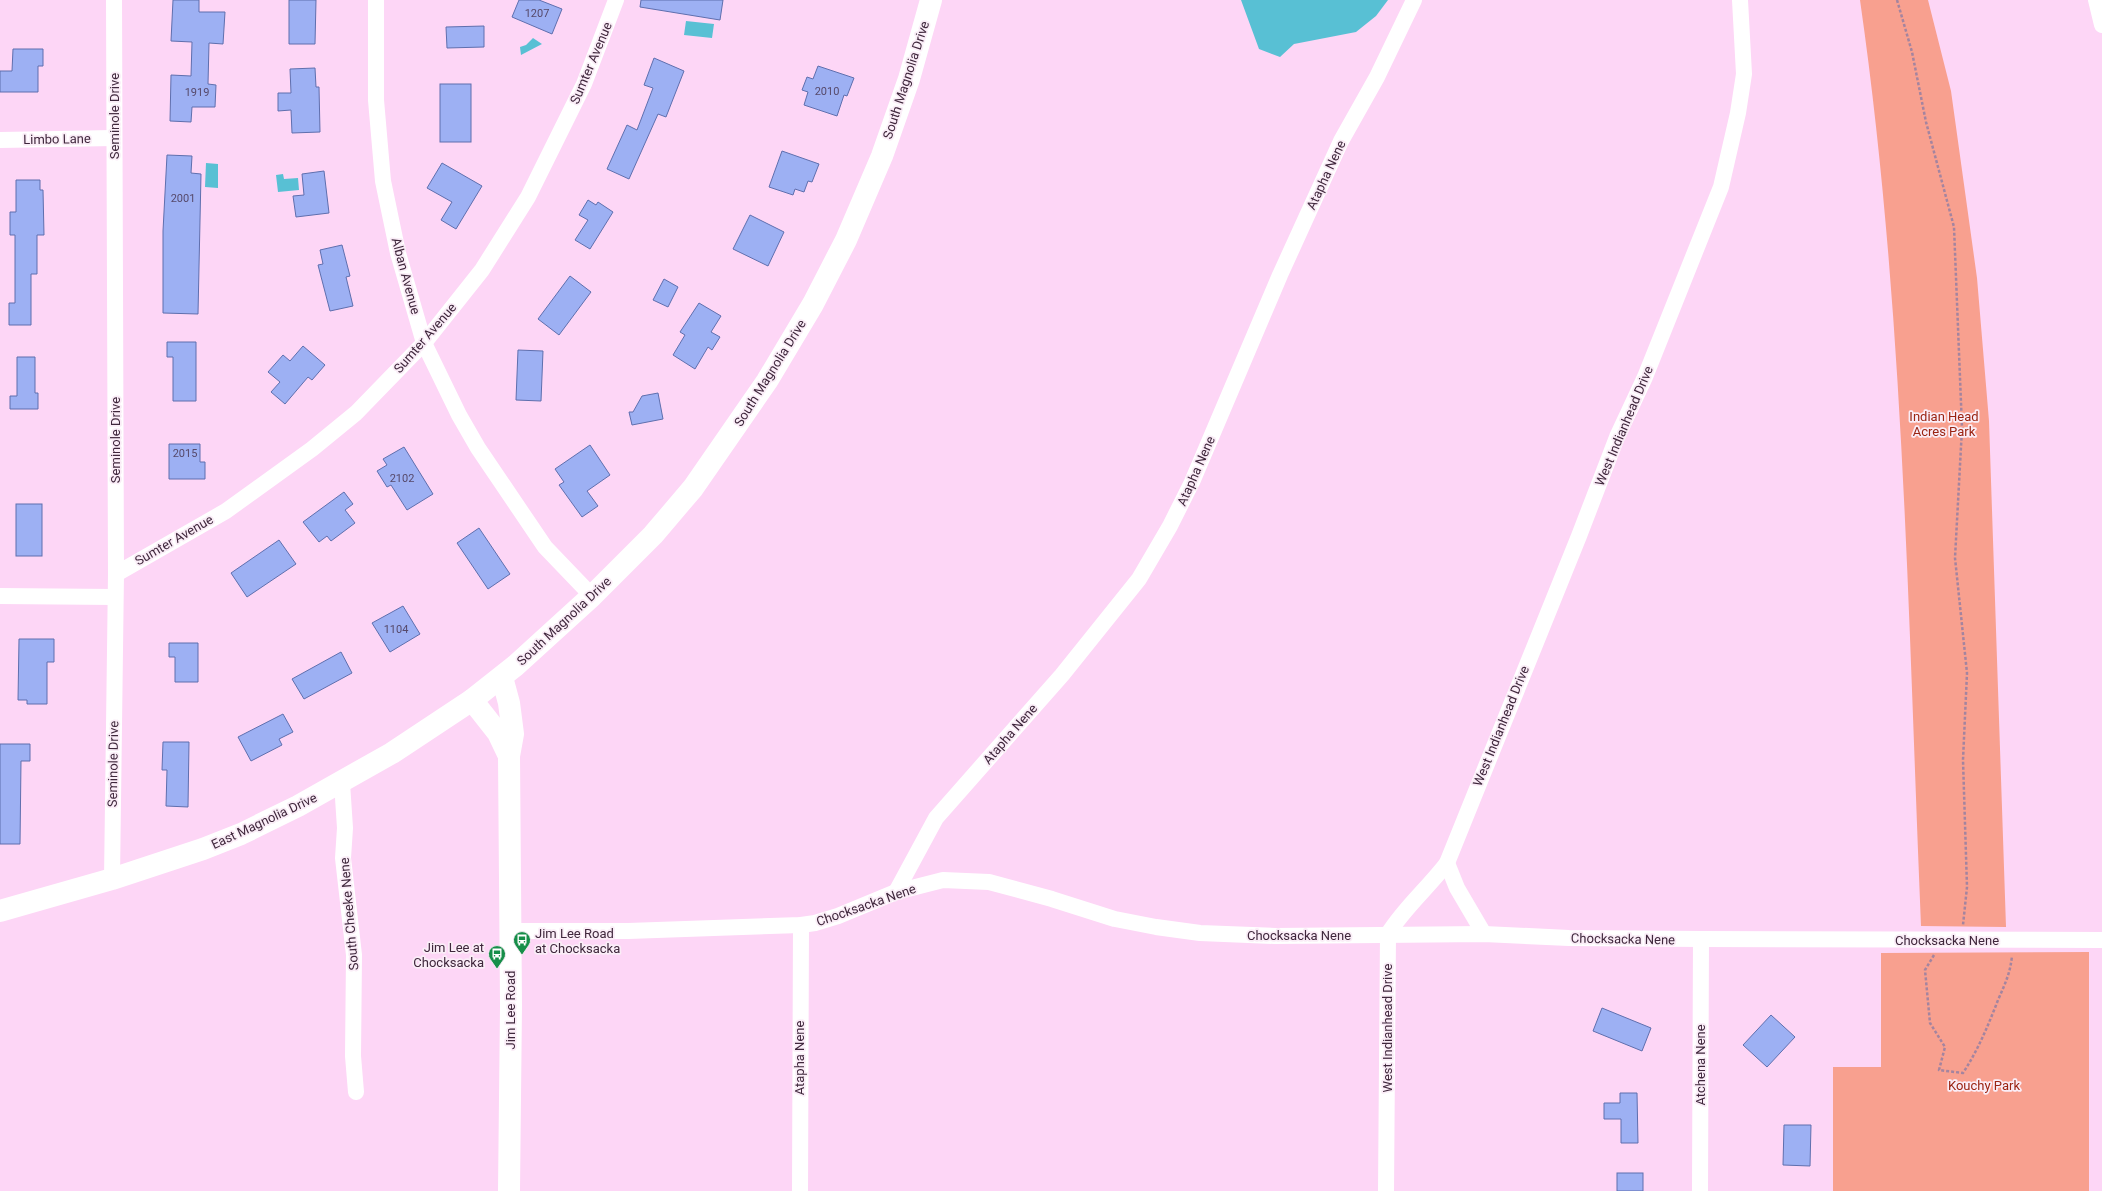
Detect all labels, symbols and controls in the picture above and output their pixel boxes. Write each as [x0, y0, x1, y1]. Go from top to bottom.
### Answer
house number: 1207 [525, 7, 549, 20]
street label: South Magnolia Drive [880, 19, 932, 141]
street label: Sumter Avenue [567, 20, 615, 106]
street label: Seminole Drive [107, 73, 122, 159]
house number: 2010 [815, 85, 839, 98]
house number: 1919 [185, 86, 209, 99]
street label: Limbo Lane [23, 131, 91, 147]
street label: Atapha Nene [1303, 138, 1349, 212]
house number: 2001 [171, 192, 195, 205]
street label: Alban Avenue [389, 236, 423, 316]
street label: Sumter Avenue [391, 300, 459, 376]
street label: South Magnolia Drive [731, 317, 809, 429]
street label: West Indianhead Drive [1592, 364, 1656, 488]
street label: Seminole Drive [108, 397, 123, 483]
park label: Indian Head Acres Park [1909, 409, 1979, 439]
street label: Atapha Nene [1174, 434, 1218, 508]
house number: 2015 [173, 447, 197, 460]
house number: 2102 [390, 472, 414, 485]
street label: Sumter Avenue [132, 512, 216, 568]
street label: South Magnolia Drive [514, 573, 614, 668]
house number: 1104 [384, 623, 408, 636]
street label: West Indianhead Drive [1470, 663, 1532, 789]
street label: Atapha Nene [980, 701, 1040, 767]
street label: Seminole Drive [105, 721, 121, 807]
street label: East Magnolia Drive [209, 790, 319, 852]
street label: South Cheeke Nene [337, 857, 361, 971]
street label: Chocksacka Nene [814, 881, 918, 929]
place label: Jim Lee Road at Chocksacka [535, 926, 620, 956]
street label: Chocksacka Nene [1247, 928, 1351, 943]
bus stop icon: Jim Lee Road at Chocksacka [512, 930, 532, 955]
street label: Chocksacka Nene [1571, 931, 1675, 947]
street label: Chocksacka Nene [1895, 933, 1999, 948]
place label: Jim Lee at Chocksacka [413, 940, 484, 970]
bus stop icon: Jim Lee at Chocksacka [487, 944, 507, 969]
street label: West Indianhead Drive [1380, 964, 1395, 1092]
street label: Jim Lee Road [503, 971, 518, 1049]
street label: Atapha Nene [792, 1021, 807, 1095]
street label: Atchena Nene [1693, 1024, 1708, 1106]
park label: Kouchy Park [1948, 1078, 2020, 1093]

